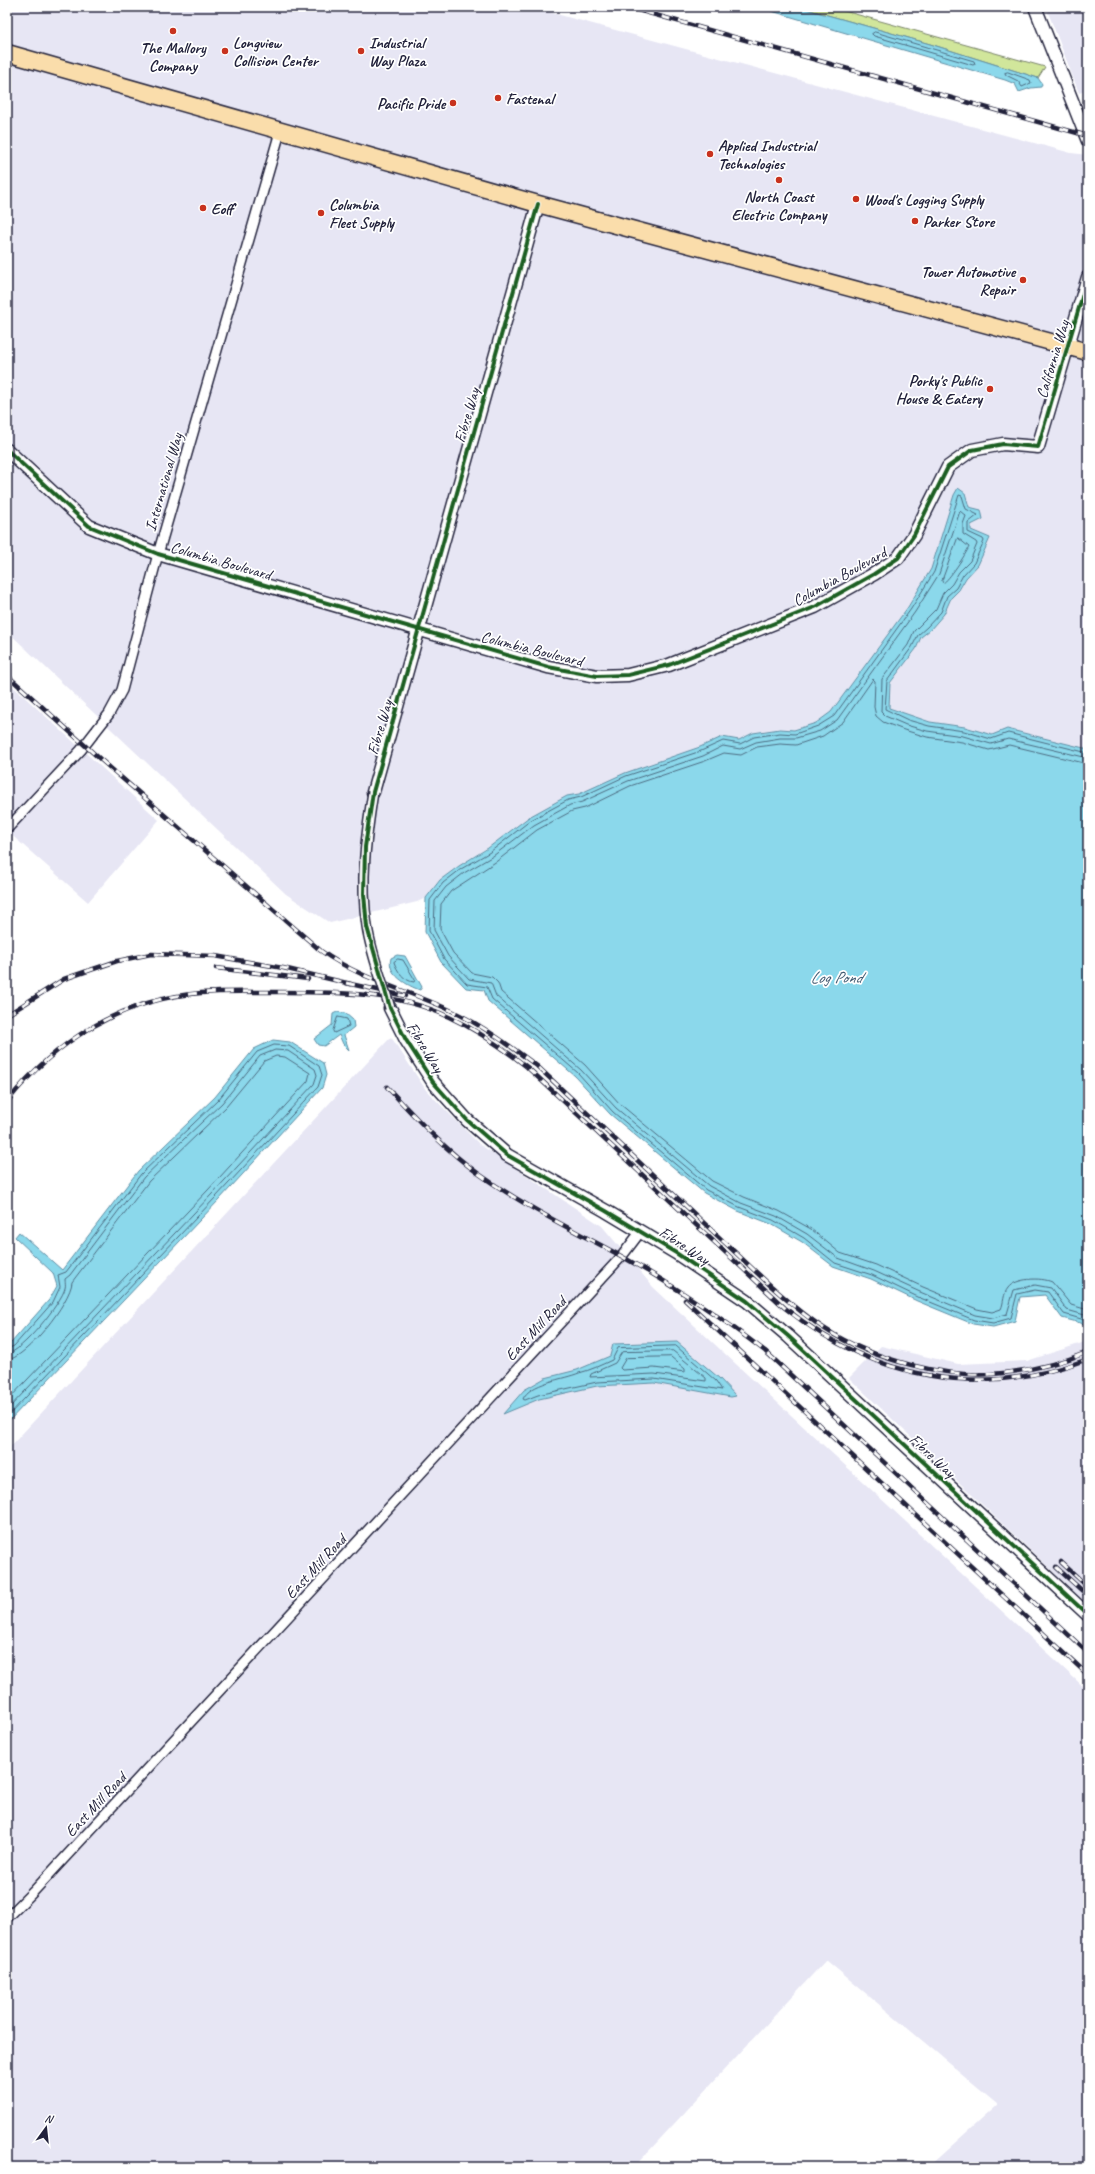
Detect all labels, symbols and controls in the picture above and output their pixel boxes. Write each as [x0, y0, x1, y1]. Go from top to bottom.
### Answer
marker: The Mallory Company [168, 26, 178, 36]
place label: Longview Collision Center [233, 33, 320, 71]
place label: Industrial Way Plaza [369, 33, 428, 71]
place label: The Mallory Company [140, 38, 207, 76]
marker: Longview Collision Center [220, 46, 230, 56]
marker: Industrial Way Plaza [356, 46, 366, 56]
place label: Fastenal [506, 89, 556, 109]
marker: Fastenal [493, 93, 503, 103]
place label: Pacific Pride [377, 94, 447, 114]
marker: Pacific Pride [448, 98, 458, 108]
place label: Applied Industrial Technologies [718, 136, 818, 174]
marker: Applied Industrial Technologies [705, 149, 715, 159]
marker: North Coast Electric Company [774, 175, 784, 185]
place label: North Coast Electric Company [732, 187, 828, 225]
place label: Wood's Logging Supply [864, 190, 985, 210]
marker: Wood's Logging Supply [851, 194, 861, 204]
place label: Columbia Fleet Supply [329, 195, 395, 233]
place label: Eoff [211, 199, 237, 219]
marker: Eoff [198, 203, 208, 213]
marker: Columbia Fleet Supply [316, 208, 326, 218]
place label: Parker Store [923, 212, 996, 232]
marker: Parker Store [910, 216, 920, 226]
place label: Tower Automotive Repair [921, 262, 1017, 300]
marker: Tower Automotive Repair [1018, 275, 1028, 285]
street label: California Way [1032, 316, 1075, 401]
place label: Porky's Public House & Eatery [896, 371, 984, 409]
street label: Fibre Way [450, 384, 485, 445]
marker: Porky's Public House & Eatery [985, 384, 995, 394]
street label: International Way [140, 430, 188, 534]
street label: Columbia Boulevard [168, 537, 276, 586]
street label: Columbia Boulevard [789, 542, 892, 611]
street label: Columbia Boulevard [479, 627, 587, 672]
street label: Fibre Way [363, 696, 398, 757]
water label: Log Pond [810, 967, 867, 988]
street label: Fibre Way [402, 1019, 449, 1078]
street label: Fibre Way [656, 1222, 715, 1270]
street label: East Mill Road [501, 1290, 572, 1365]
street label: Fibre Way [905, 1429, 961, 1483]
street label: East Mill Road [281, 1528, 352, 1603]
street label: East Mill Road [61, 1766, 132, 1841]
north arrow [26, 2108, 66, 2148]
text: N [43, 2111, 56, 2127]

